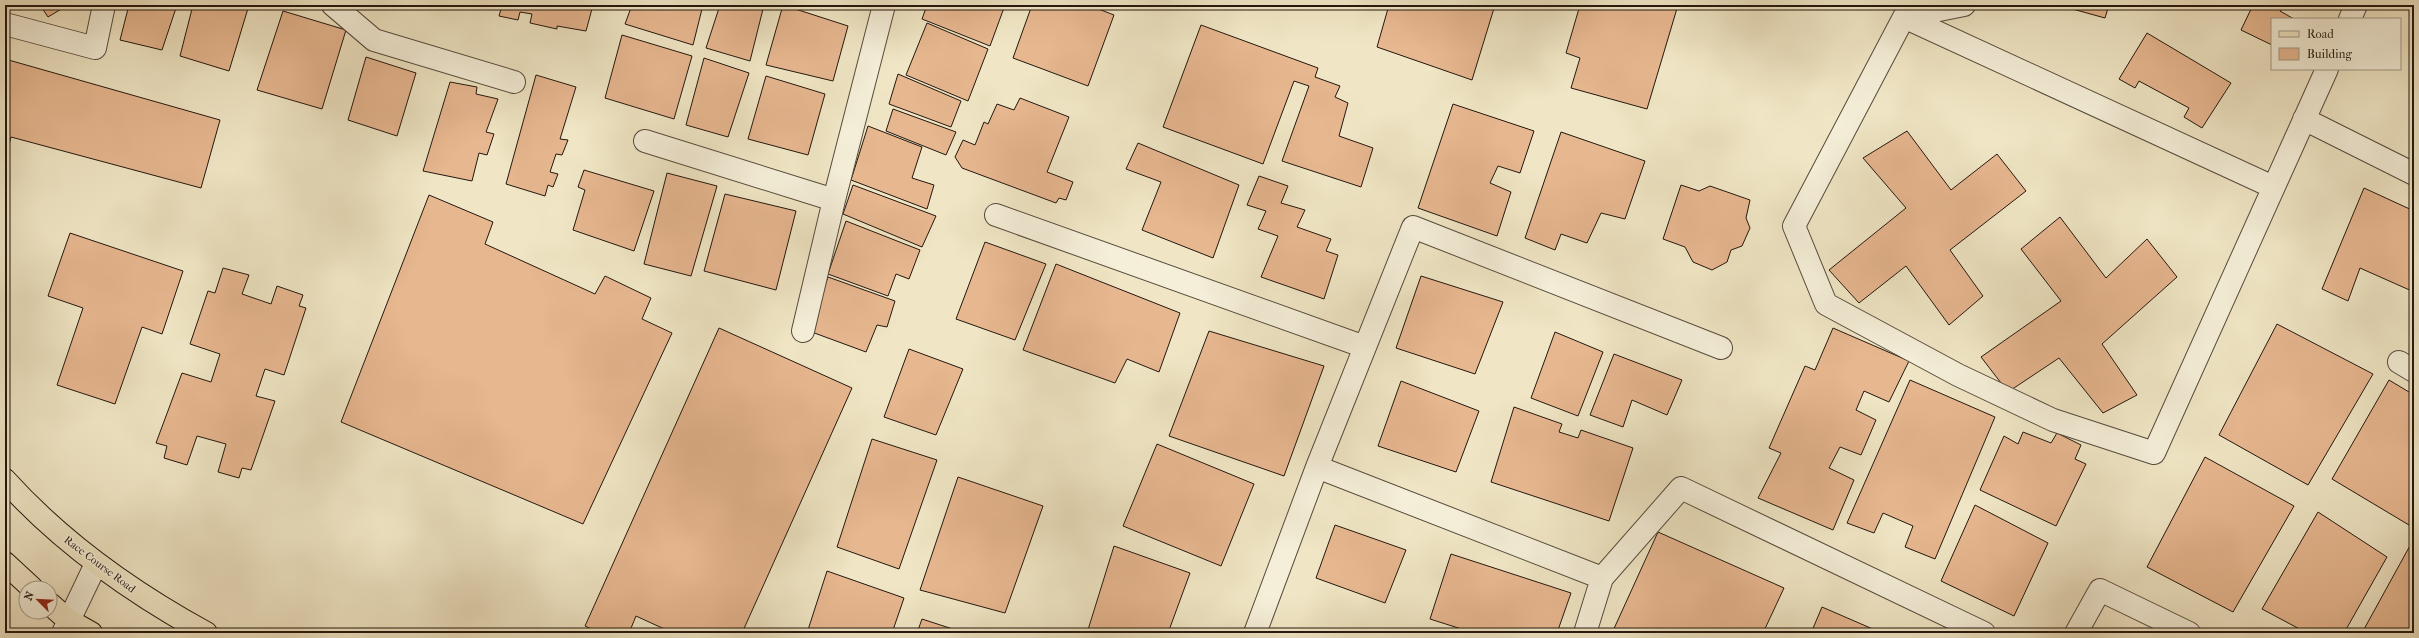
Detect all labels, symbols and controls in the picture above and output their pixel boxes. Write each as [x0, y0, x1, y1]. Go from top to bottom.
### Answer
legend [2271, 18, 2401, 70]
text: Road [2307, 27, 2334, 41]
text: Building [2307, 47, 2352, 61]
street label: Race Course Road [61, 533, 139, 596]
north arrow [18, 580, 58, 620]
text: N [22, 589, 37, 603]

